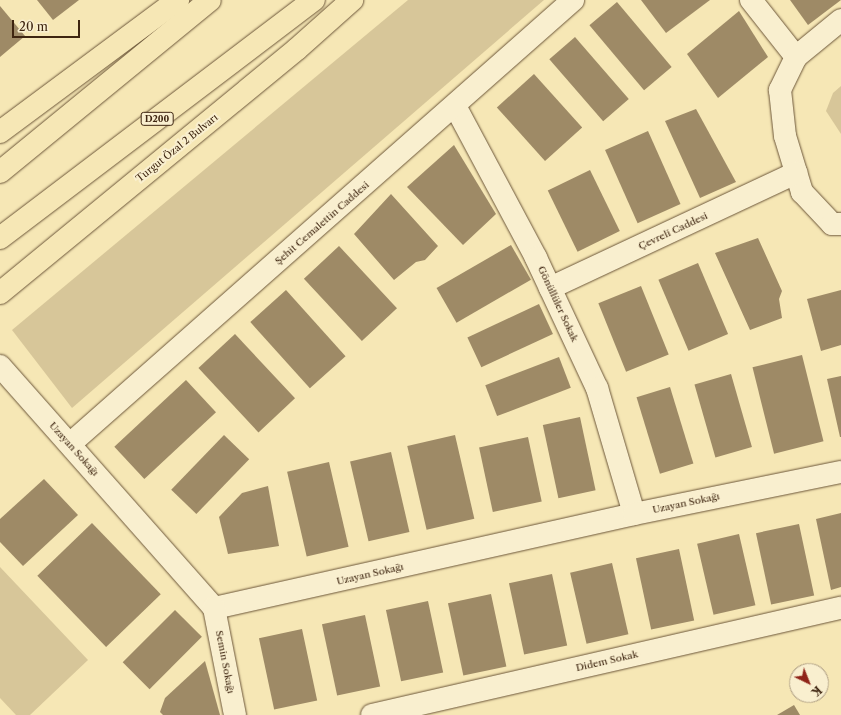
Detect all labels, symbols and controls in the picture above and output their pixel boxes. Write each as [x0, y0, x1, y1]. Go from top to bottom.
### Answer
scale bar [14, 12, 82, 38]
text: 20 m [19, 19, 48, 34]
street label: Turgut Özal 2 Bulvarı [134, 111, 220, 185]
road number: D200 [140, 112, 174, 126]
street label: Şehit Cemalettin Caddesi [272, 179, 372, 267]
street label: Çevreli Caddesi [636, 210, 710, 252]
street label: Gönüllüler Sokak [535, 264, 581, 344]
street label: Uzayan Sokağı [47, 420, 101, 478]
street label: Uzayan Sokağı [651, 490, 721, 516]
street label: Uzayan Sokağı [335, 560, 405, 588]
street label: Semin Sokağı [213, 629, 237, 695]
street label: Didem Sokak [575, 648, 639, 674]
north arrow [789, 663, 829, 703]
text: K [809, 683, 824, 699]

